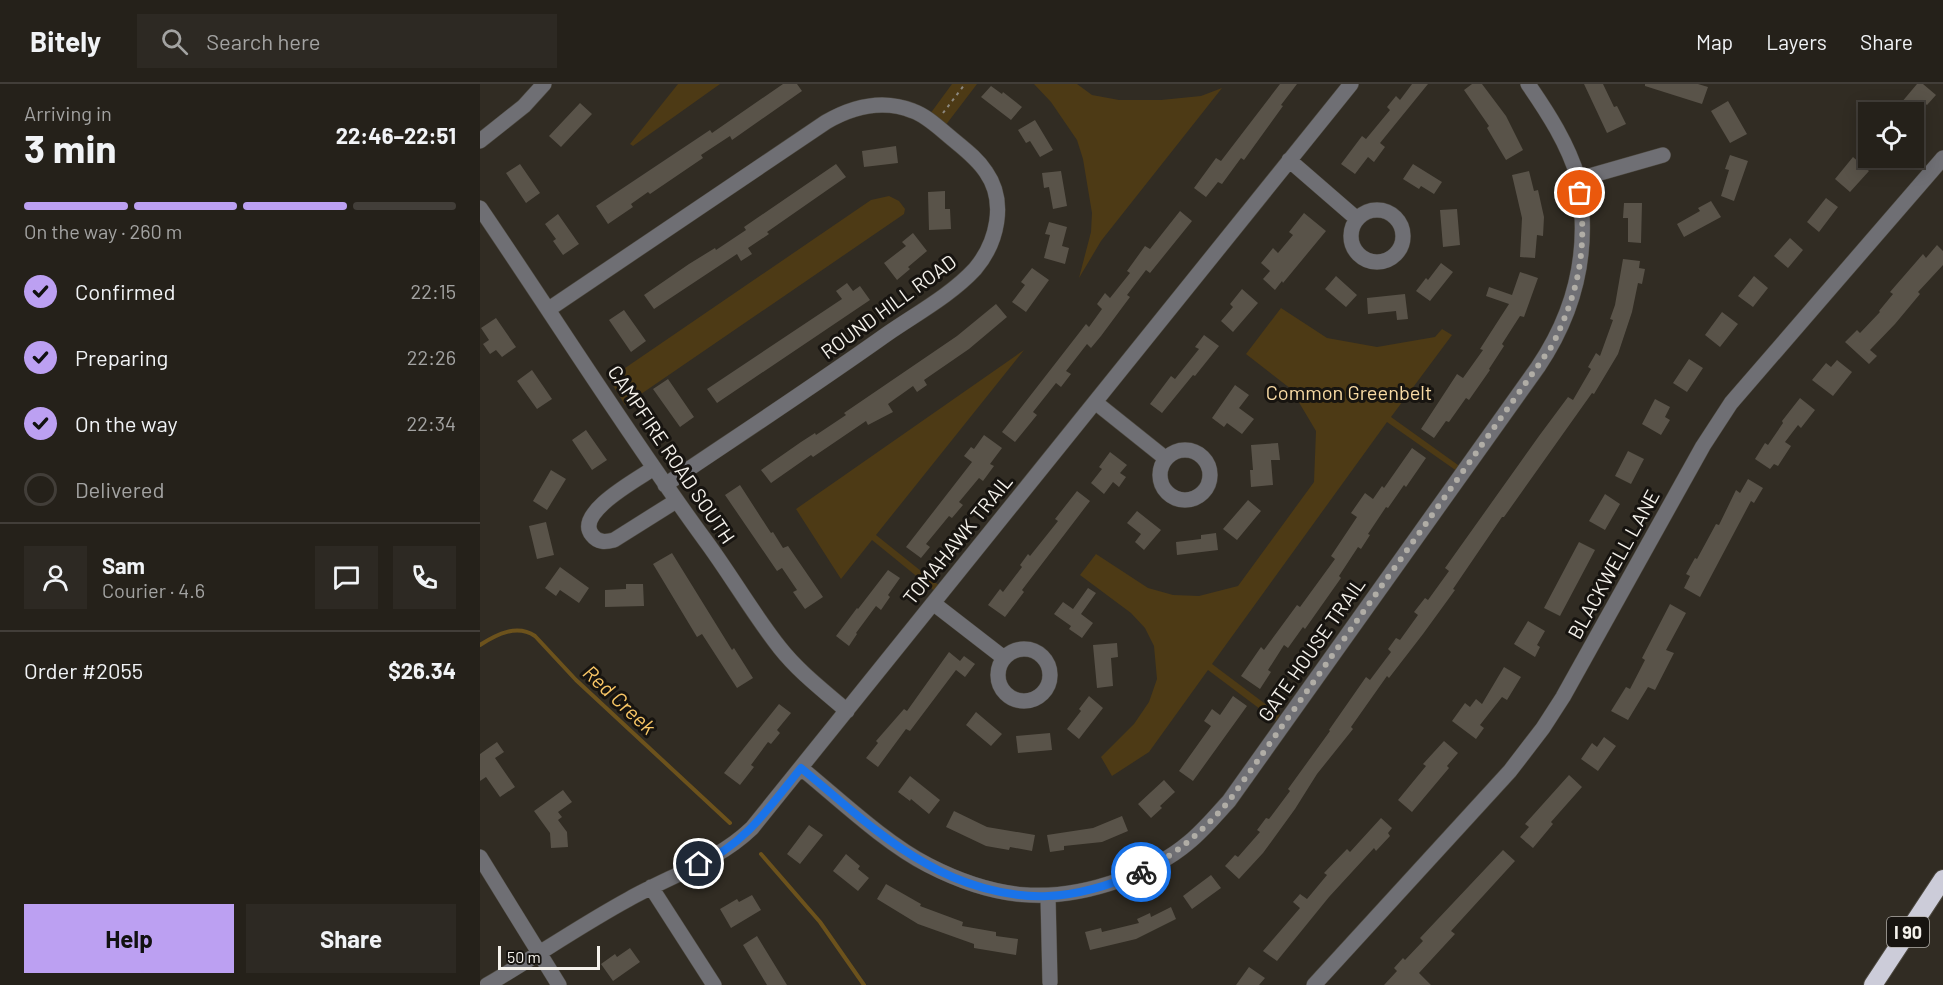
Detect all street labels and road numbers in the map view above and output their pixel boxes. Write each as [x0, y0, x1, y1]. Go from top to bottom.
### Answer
street label: ROUND HILL ROAD [816, 249, 960, 363]
street label: CAMPFIRE ROAD SOUTH [603, 360, 741, 548]
street label: TOMAHAWK TRAIL [897, 469, 1017, 609]
street label: BLACKWELL LANE [1562, 485, 1664, 643]
street label: GATE HOUSE TRAIL [1252, 573, 1370, 725]
road number: I 90 [1887, 917, 1929, 947]

